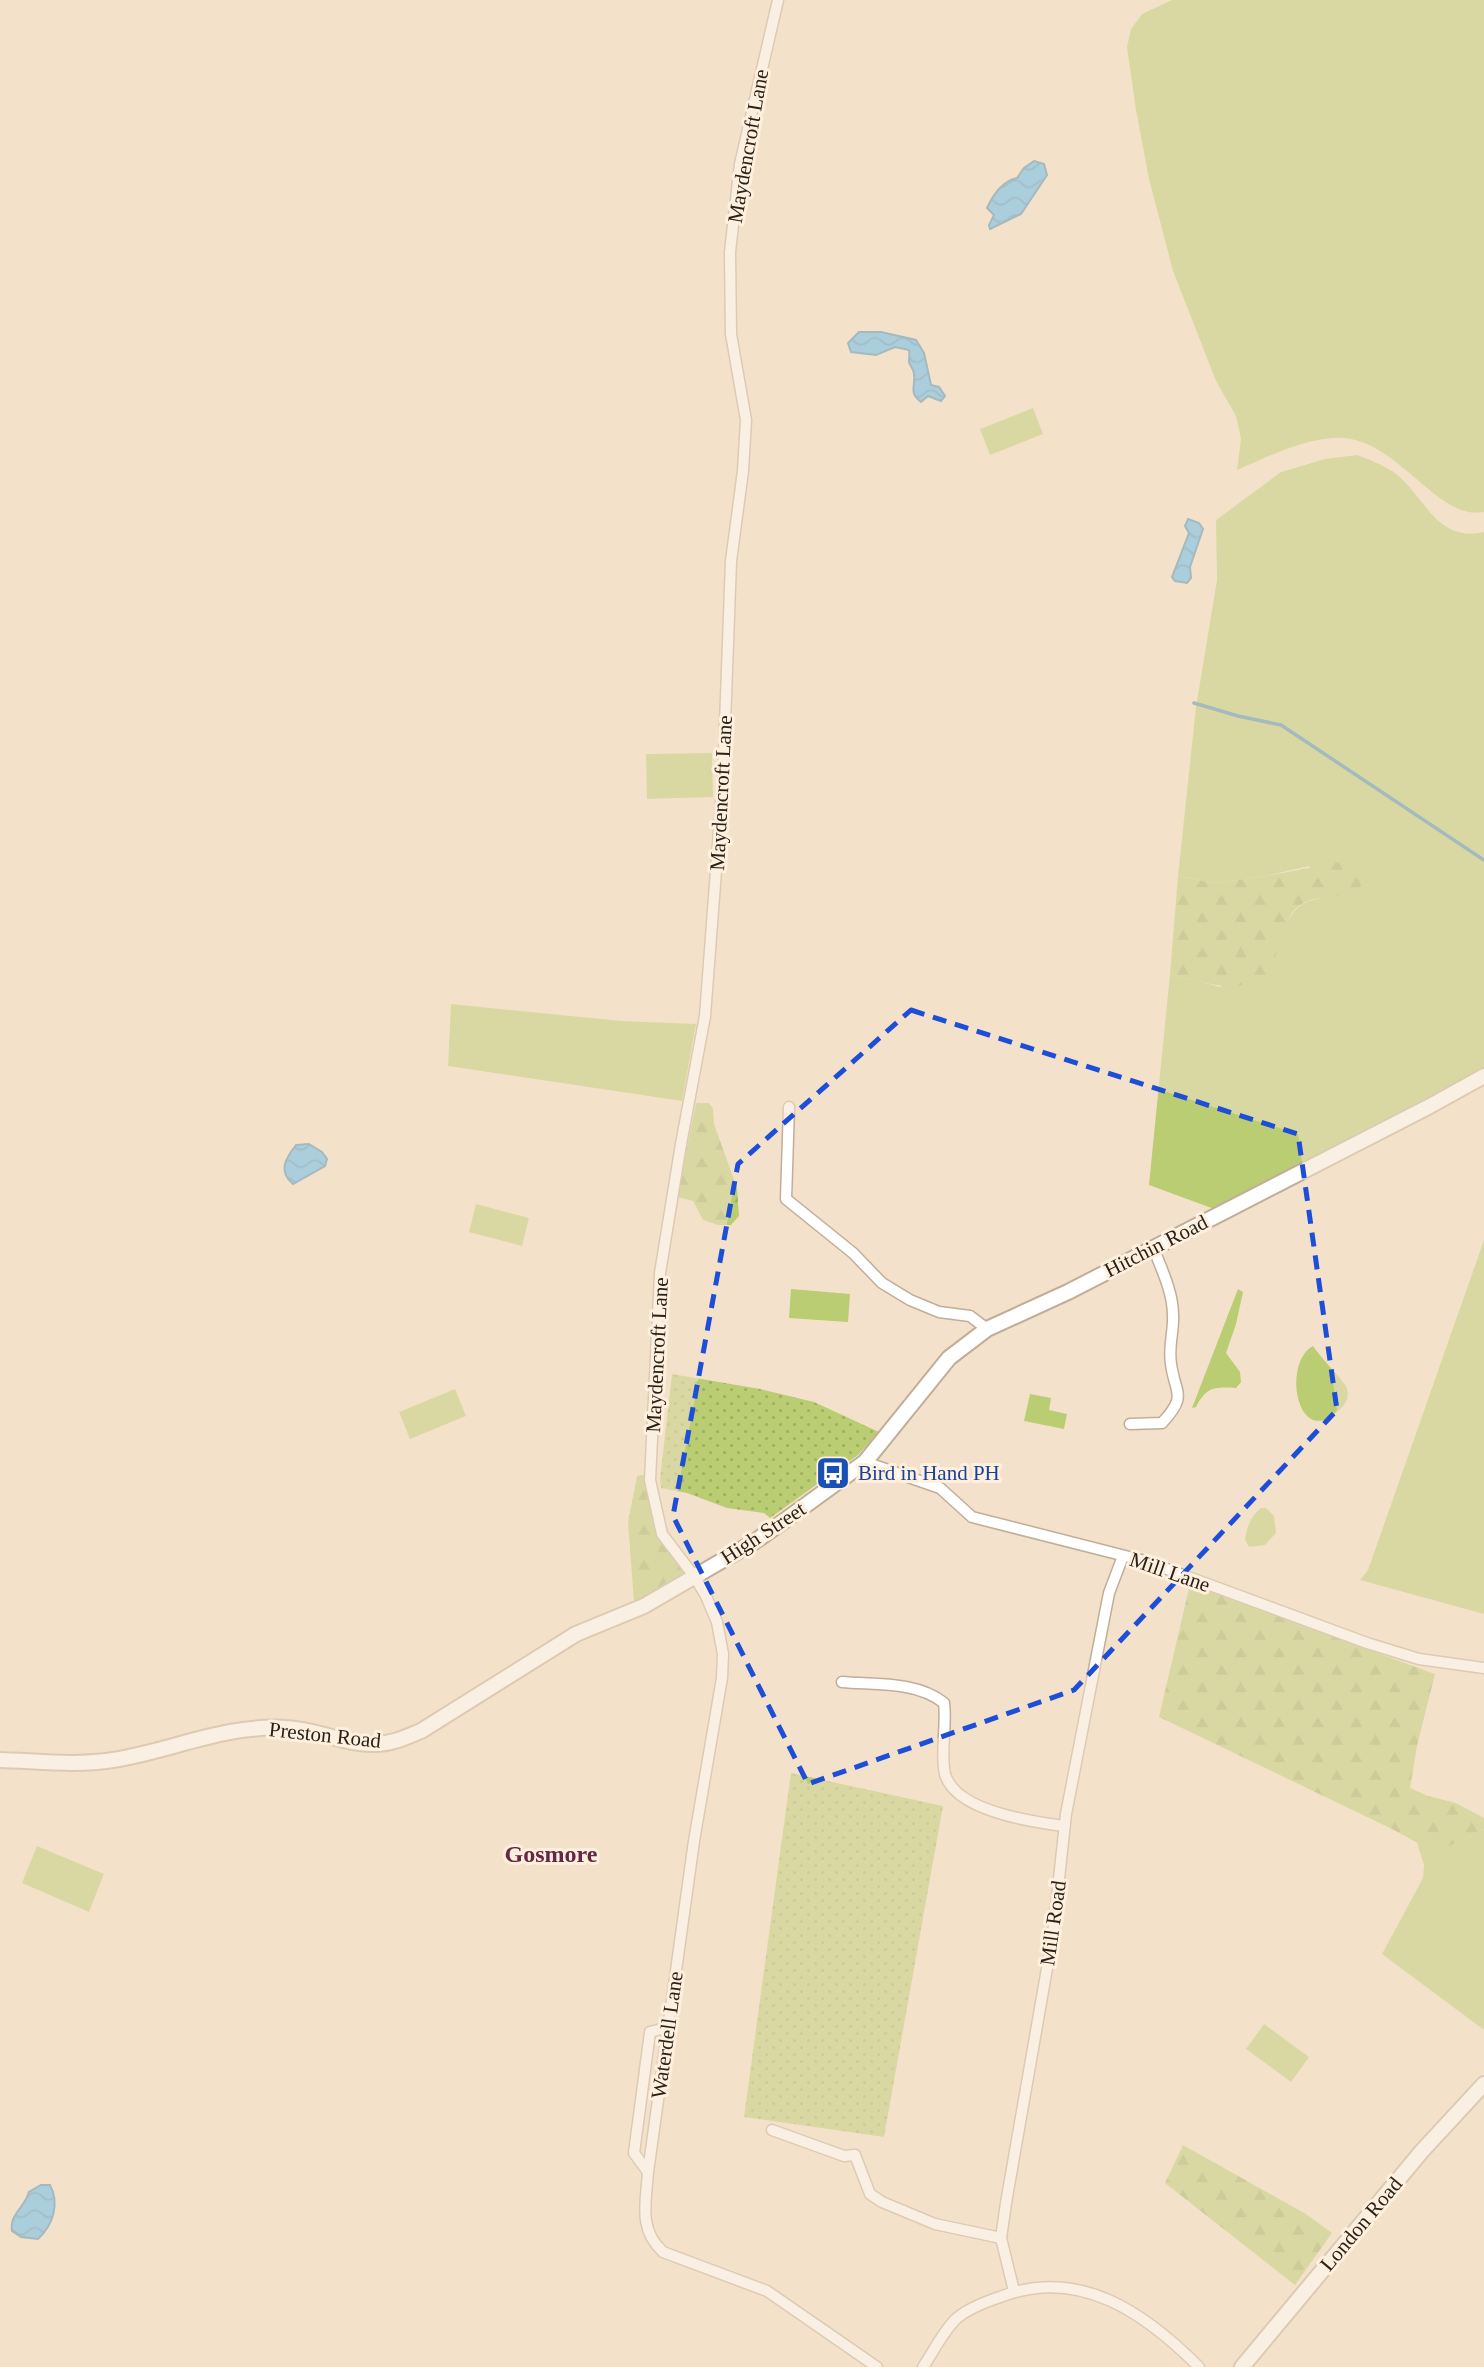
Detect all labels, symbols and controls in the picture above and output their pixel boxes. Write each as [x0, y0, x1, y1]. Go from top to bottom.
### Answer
street label: Maydencroft Lane [723, 67, 773, 225]
street label: Maydencroft Lane [705, 715, 737, 871]
street label: Hitchin Road [1100, 1210, 1212, 1282]
street label: Maydencroft Lane [641, 1277, 673, 1433]
bus stop icon: Bird in Hand PH [814, 1454, 852, 1492]
place label: Bird in Hand PH [858, 1461, 1000, 1485]
street label: High Street [716, 1497, 810, 1569]
street label: Mill Lane [1127, 1547, 1213, 1597]
street label: Preston Road [268, 1717, 383, 1753]
district label: Gosmore [505, 1841, 598, 1867]
street label: Mill Road [1035, 1878, 1071, 1967]
street label: Waterdell Lane [646, 1970, 688, 2100]
street label: London Road [1315, 2172, 1407, 2276]

